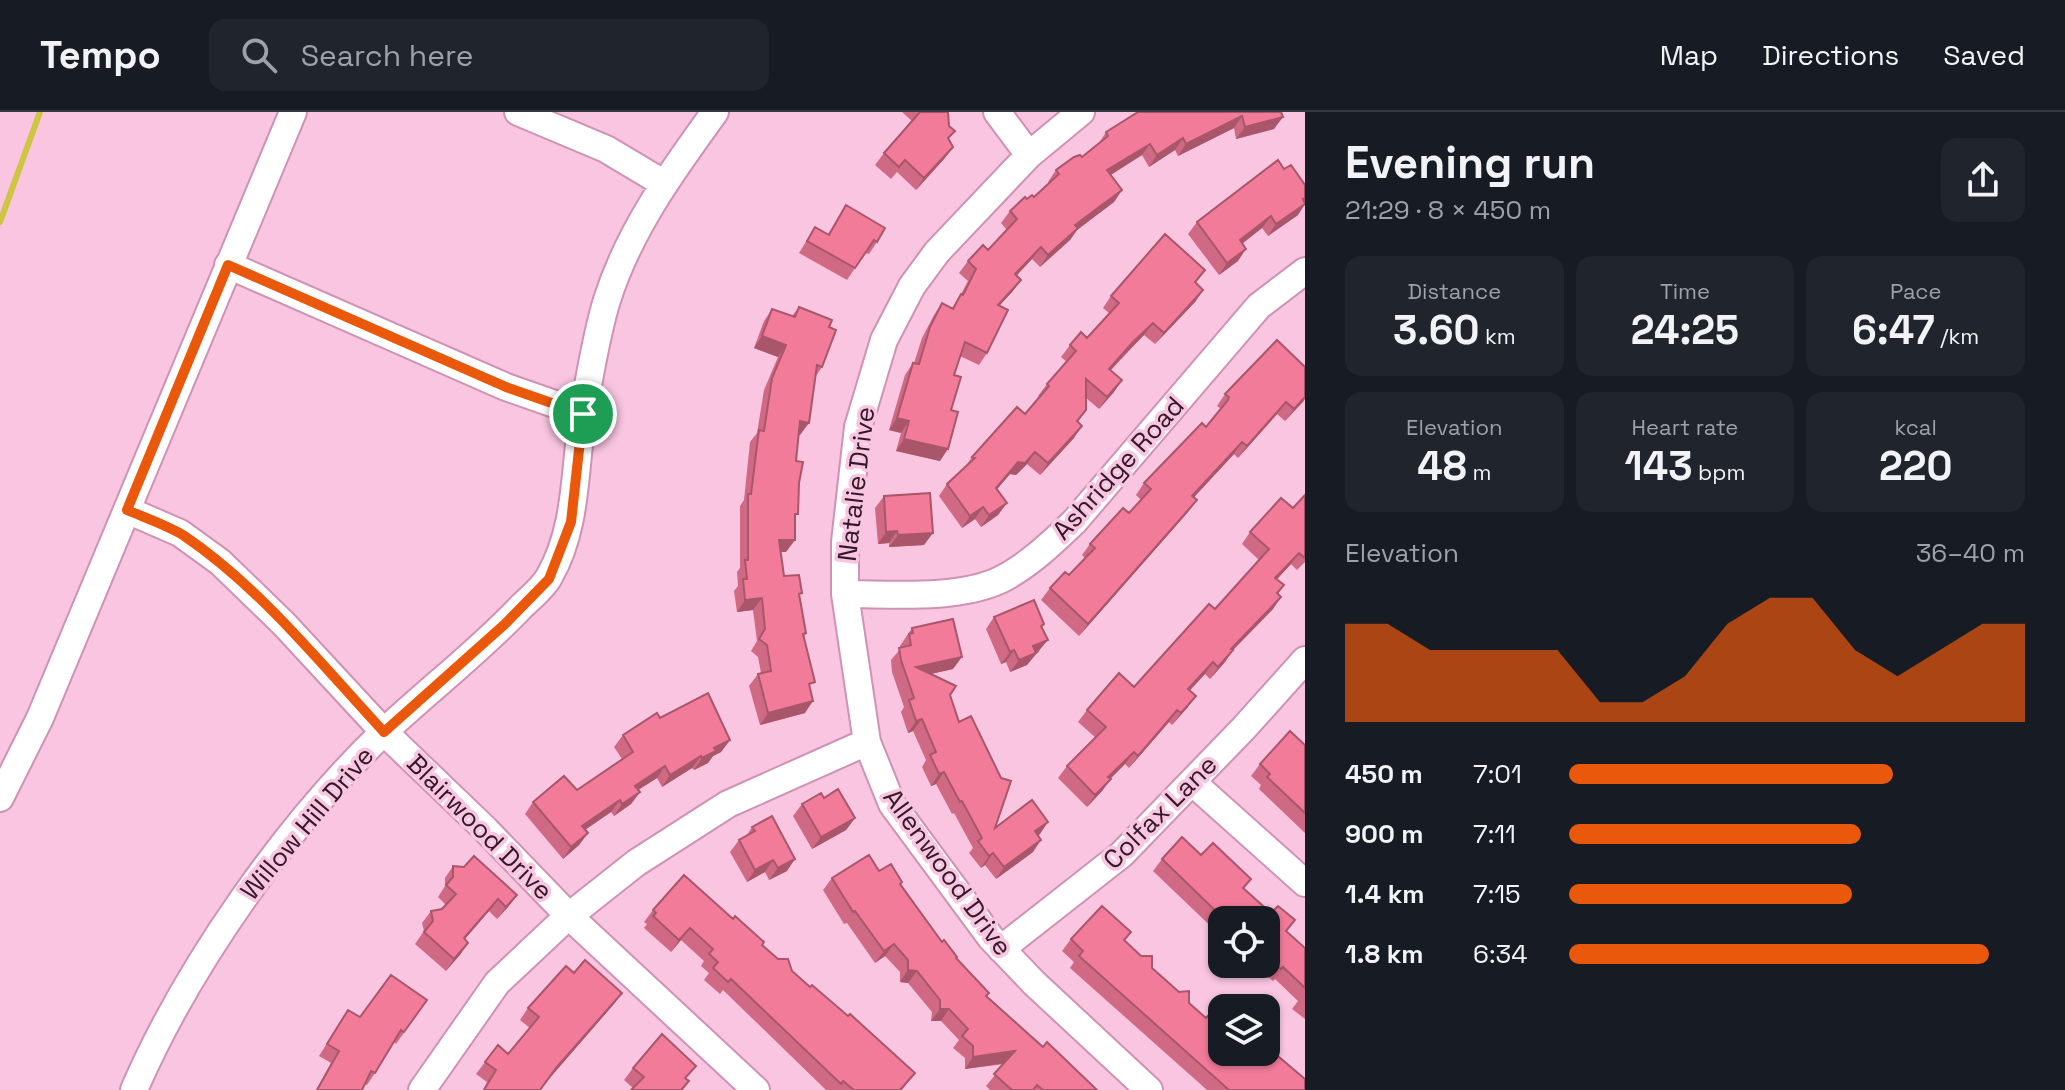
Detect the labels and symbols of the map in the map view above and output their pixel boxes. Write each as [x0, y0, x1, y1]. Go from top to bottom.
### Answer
pin [549, 380, 617, 448]
street label: Ashridge Road [1045, 389, 1191, 547]
street label: Natalie Drive [830, 405, 882, 563]
street label: Willow Hill Drive [233, 739, 381, 907]
street label: Blairwood Drive [400, 747, 560, 907]
street label: Colfax Lane [1096, 748, 1224, 876]
street label: Allenwood Drive [876, 782, 1020, 962]

